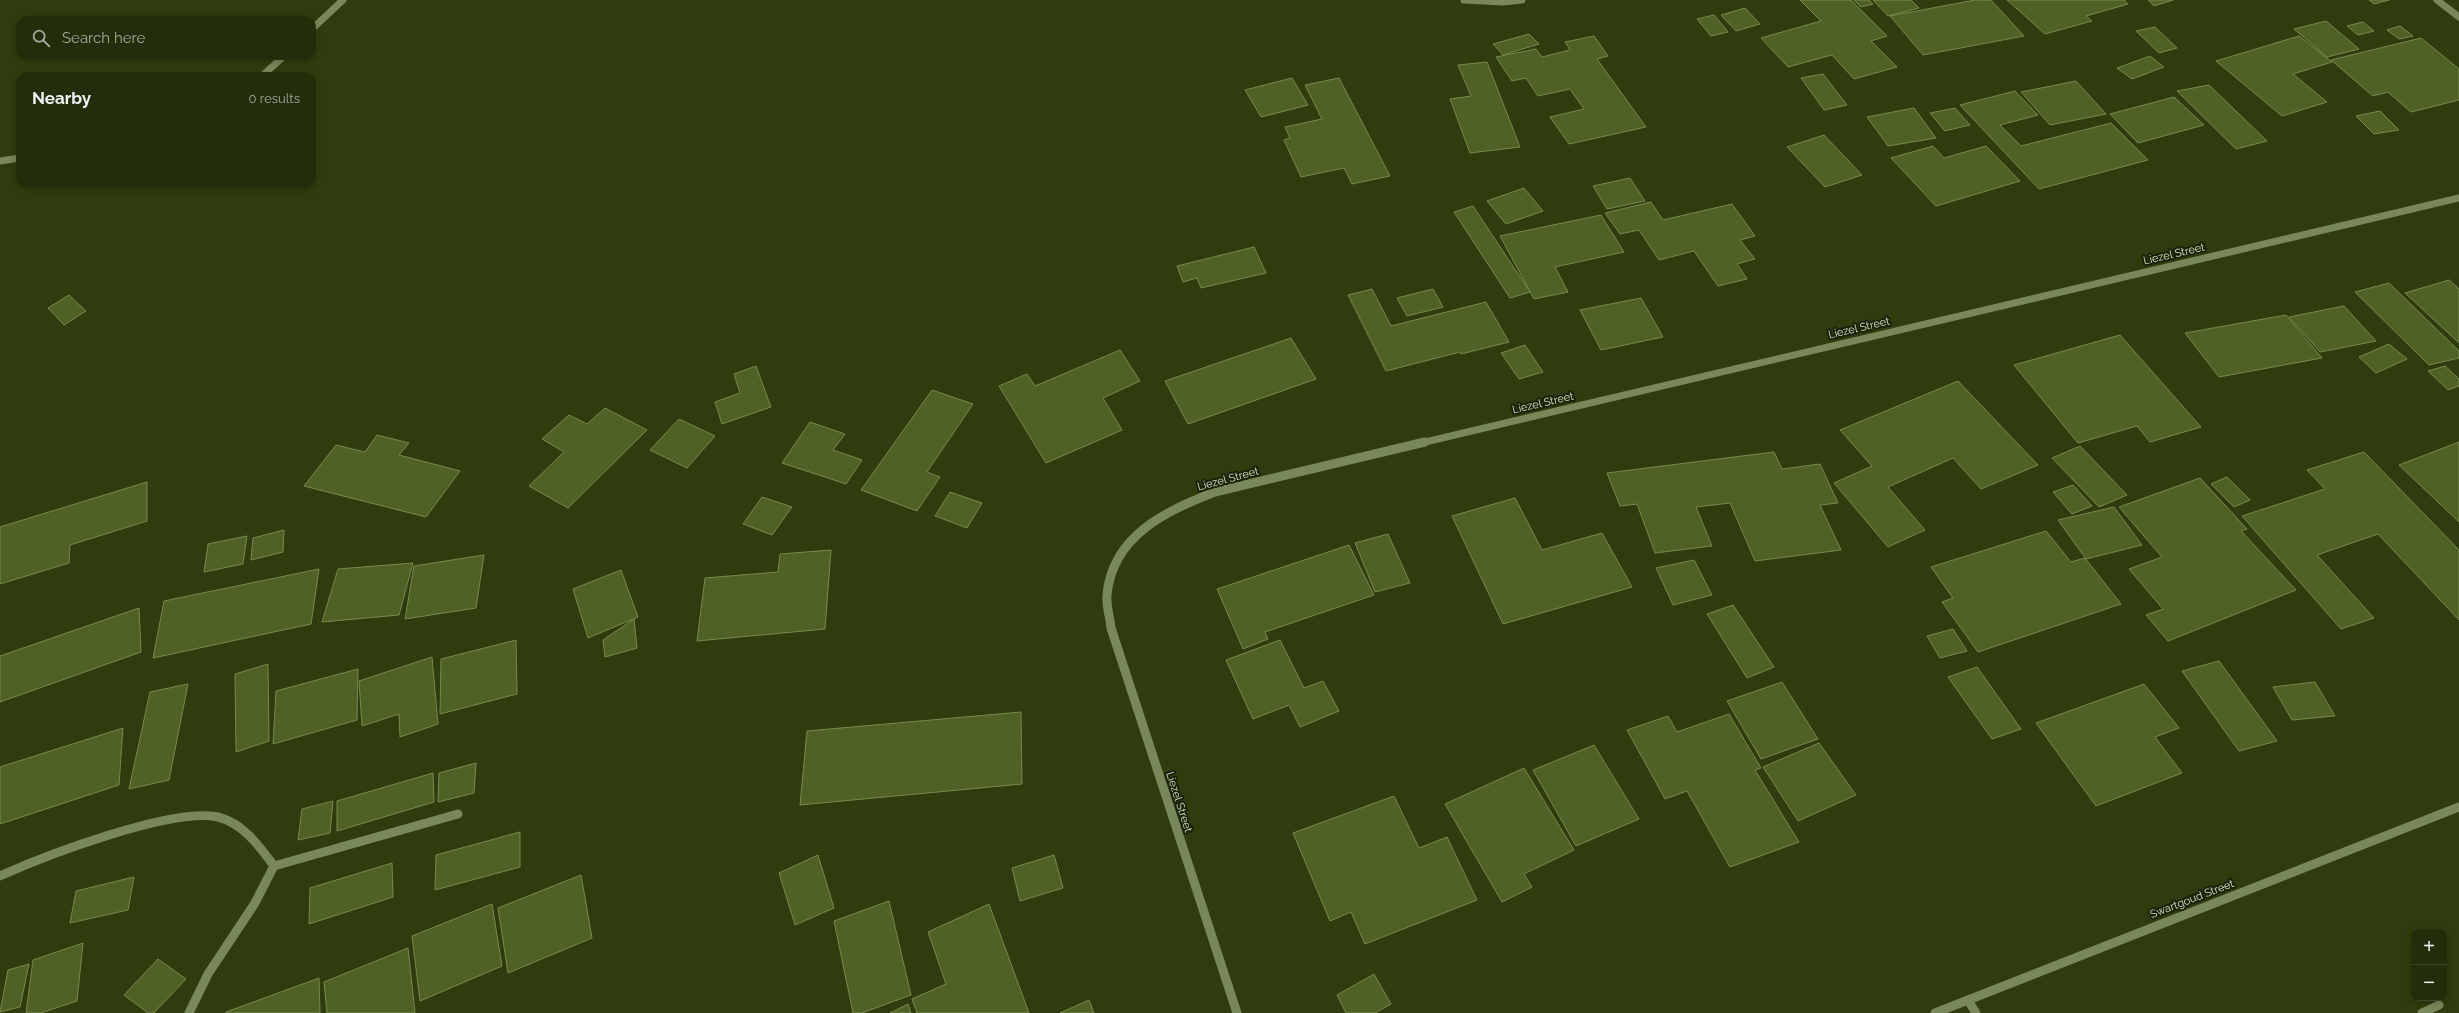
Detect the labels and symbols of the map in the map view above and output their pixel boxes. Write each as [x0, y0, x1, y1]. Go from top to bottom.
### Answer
street label: Liezel Street [2142, 241, 2206, 267]
street label: Liezel Street [1827, 315, 1891, 341]
street label: Liezel Street [1511, 390, 1575, 416]
street label: Liezel Street [1196, 465, 1260, 493]
street label: Liezel Street [1163, 770, 1195, 834]
street label: Swartgoud Street [2148, 877, 2236, 921]

